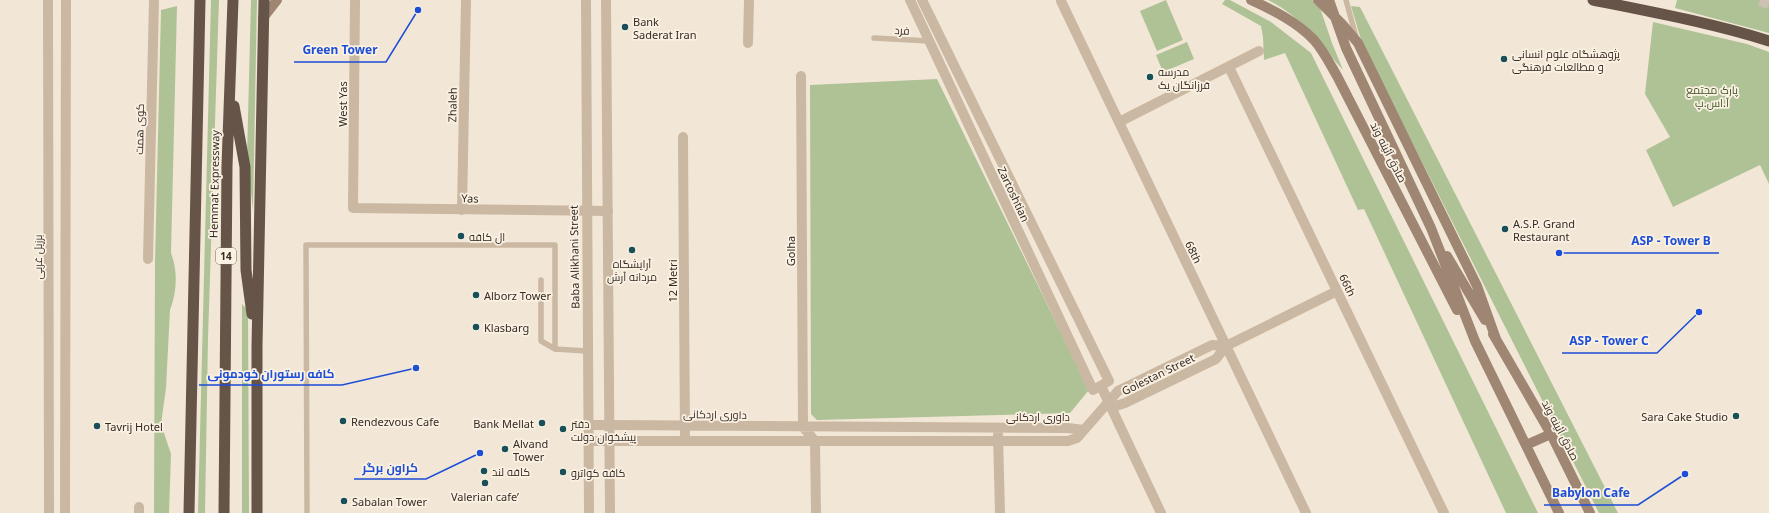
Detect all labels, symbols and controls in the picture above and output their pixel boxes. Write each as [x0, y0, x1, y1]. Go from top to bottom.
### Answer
place label: Bank Saderat Iran [633, 14, 697, 42]
marker: Bank Saderat Iran [620, 22, 630, 32]
street label: فرد [894, 22, 910, 38]
callout: Green Tower [294, 38, 386, 62]
text: Green Tower [302, 41, 378, 58]
place label: پژوهشگاه علوم انسانی و مطالعات فرهنگی [1512, 46, 1620, 74]
marker: پژوهشگاه علوم انسانی و مطالعات فرهنگی [1499, 54, 1509, 64]
place label: مدرسه فرزانگان یک [1158, 64, 1210, 92]
marker: مدرسه فرزانگان یک [1145, 72, 1155, 82]
street label: West Yas [335, 81, 350, 127]
park label: پارک مجتمع آ.اس.پ [1686, 82, 1738, 110]
street label: Zhaleh [444, 87, 460, 123]
street label: کوی همت [131, 103, 147, 155]
street label: صادق آئینه وند [1367, 119, 1411, 185]
street label: Hemmat Expressway [206, 129, 222, 238]
street label: Zartoshtian [995, 164, 1033, 224]
street label: Yas [461, 190, 479, 206]
street label: Baba Alikhani Street [566, 205, 582, 309]
place label: A.S.P. Grand Restaurant [1513, 216, 1575, 244]
marker: A.S.P. Grand Restaurant [1500, 224, 1510, 234]
place label: ال کافه [469, 229, 505, 244]
callout: ASP - Tower B [1623, 229, 1719, 253]
marker: ال کافه [456, 231, 466, 241]
text: ASP - Tower B [1631, 232, 1711, 249]
street label: برزیل غربی [30, 234, 45, 280]
street label: Golha [783, 236, 798, 266]
street label: 68th [1182, 238, 1206, 266]
marker: آرایشگاه مردانه آرش [627, 245, 637, 255]
road number: 14 [216, 248, 236, 264]
place label: آرایشگاه مردانه آرش [607, 256, 657, 284]
street label: 12 Metri [665, 260, 680, 302]
street label: 66th [1336, 271, 1360, 299]
place label: Alborz Tower [484, 288, 551, 303]
marker: Alborz Tower [471, 290, 481, 300]
place label: Klasbarg [484, 320, 529, 335]
marker: Klasbarg [471, 322, 481, 332]
callout: ASP - Tower C [1562, 329, 1657, 353]
text: ASP - Tower C [1569, 332, 1649, 349]
street label: Golestan Street [1119, 350, 1197, 398]
callout: کافه رستوران خودمونی [199, 361, 342, 385]
text: کافه رستوران خودمونی [207, 365, 335, 382]
street label: صادق آئینه وند [1539, 397, 1583, 463]
street label: داوری اردکانی [683, 406, 747, 422]
street label: داوری اردکانی [1006, 409, 1070, 424]
place label: Sara Cake Studio [1641, 409, 1728, 424]
marker: Sara Cake Studio [1731, 411, 1741, 421]
place label: Rendezvous Cafe [351, 414, 439, 429]
marker: Rendezvous Cafe [338, 416, 348, 426]
place label: Bank Mellat [473, 416, 534, 431]
place label: دفتر پیشخوان دولت [570, 416, 636, 444]
marker: Bank Mellat [537, 418, 547, 428]
place label: Tavrij Hotel [105, 419, 163, 434]
marker: Tavrij Hotel [92, 421, 102, 431]
marker: دفتر پیشخوان دولت [558, 424, 568, 434]
place label: Alvand Tower [513, 436, 548, 464]
marker: Alvand Tower [500, 444, 510, 454]
callout: کراون برگر [354, 455, 426, 479]
text: کراون برگر [361, 459, 418, 476]
place label: کافه لند [492, 464, 530, 479]
place label: کافه کواترو [571, 465, 626, 480]
marker: کافه لند [479, 466, 489, 476]
marker: کافه کواترو [558, 467, 568, 477]
marker: Valerian cafe’ [480, 478, 490, 488]
callout: Babylon Cafe [1544, 481, 1638, 505]
text: Babylon Cafe [1552, 484, 1630, 501]
place label: Valerian cafe’ [451, 489, 519, 504]
place label: Sabalan Tower [352, 494, 427, 509]
marker: Sabalan Tower [339, 496, 349, 506]

